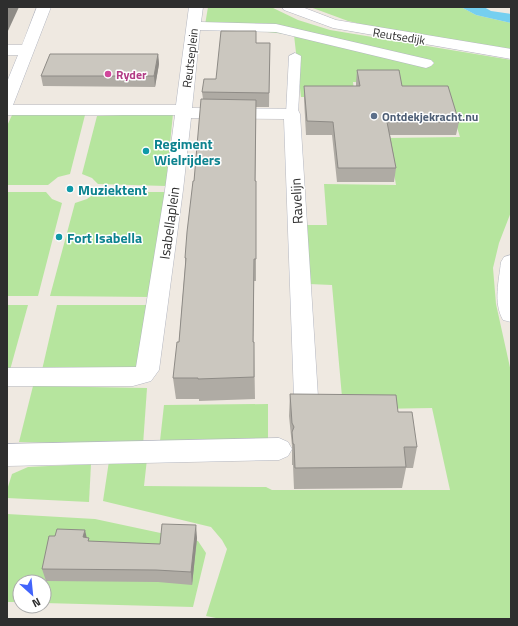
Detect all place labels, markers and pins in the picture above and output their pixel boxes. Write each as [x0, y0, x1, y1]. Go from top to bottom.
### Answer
place label: Ryder [116, 65, 147, 84]
marker: Ryder [103, 69, 113, 79]
place label: Ontdekjekracht.nu [382, 107, 478, 126]
marker: Ontdekjekracht.nu [369, 111, 379, 121]
place label: Regiment Wielrijders [154, 133, 221, 170]
marker: Regiment Wielrijders [141, 146, 151, 156]
place label: Muziektent [78, 179, 147, 200]
marker: Muziektent [65, 184, 75, 194]
place label: Fort Isabella [67, 227, 142, 248]
marker: Fort Isabella [54, 232, 64, 242]

